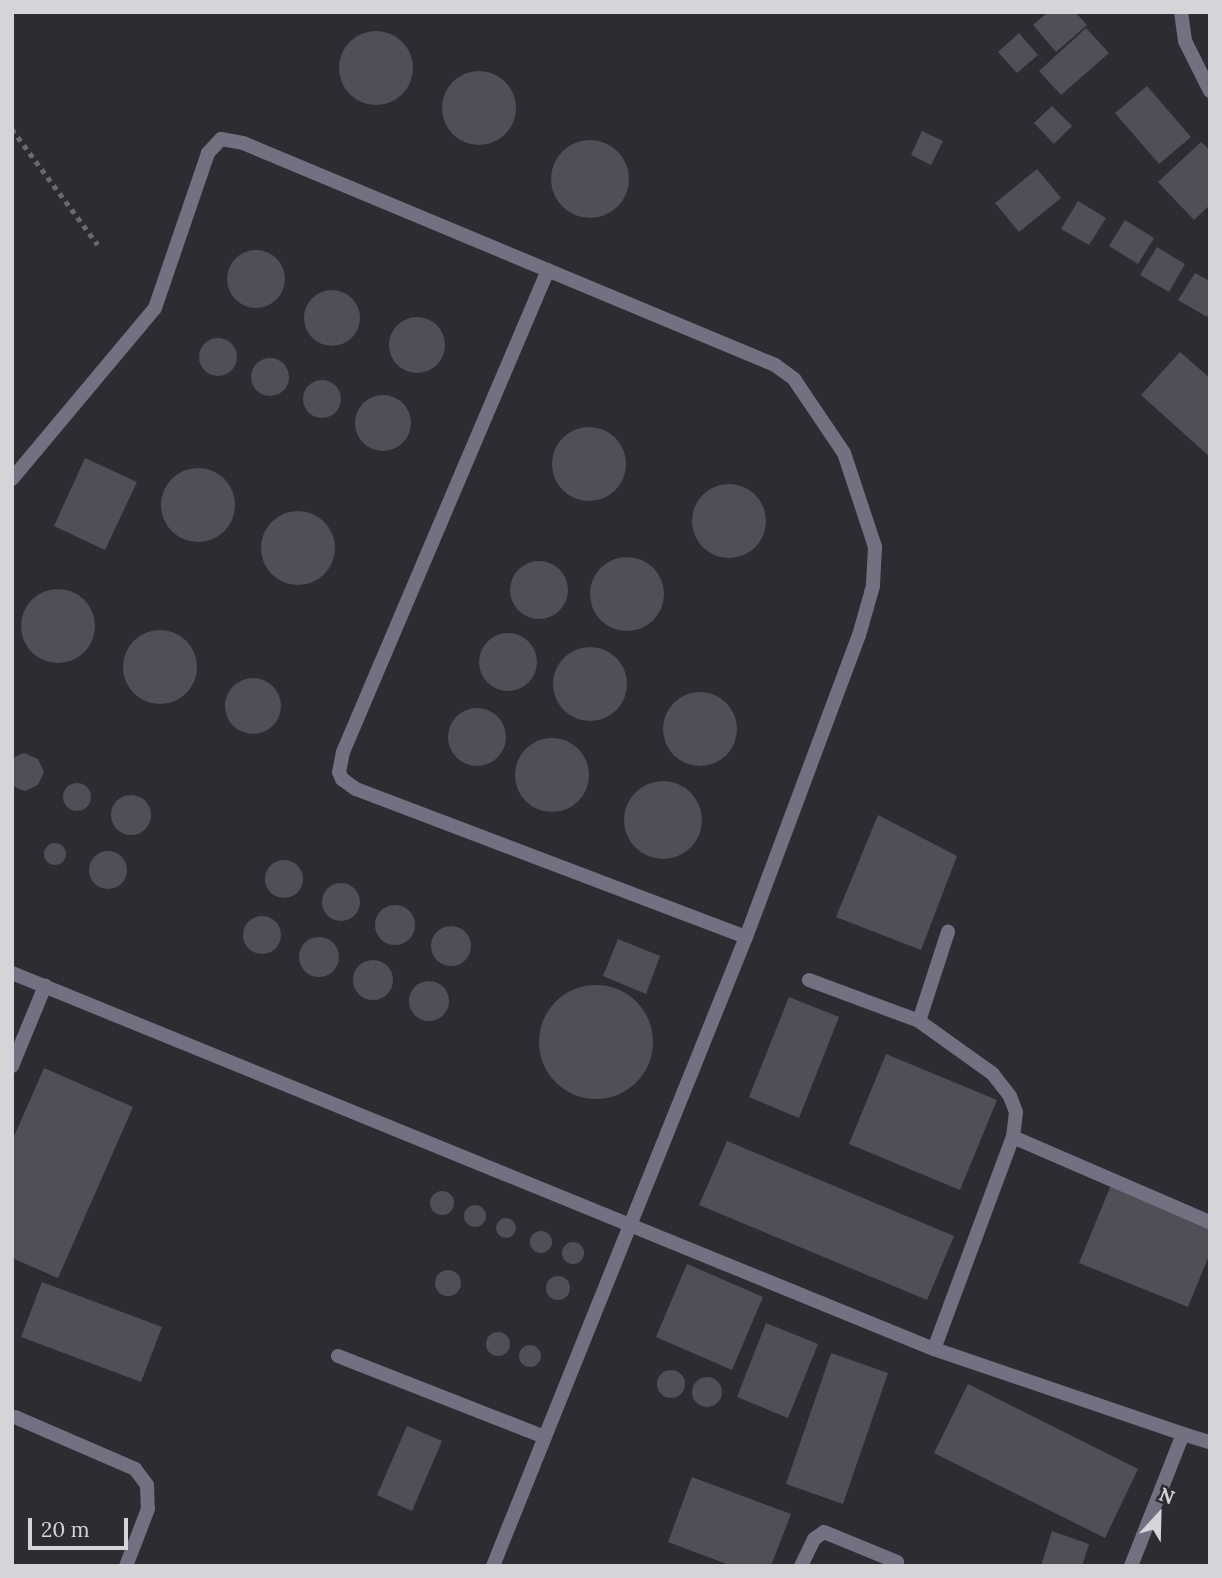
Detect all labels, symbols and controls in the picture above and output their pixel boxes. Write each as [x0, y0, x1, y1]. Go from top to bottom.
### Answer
north arrow [1124, 1480, 1194, 1550]
text: N [1156, 1482, 1178, 1509]
scale bar [32, 1504, 131, 1548]
text: 20 m [41, 1516, 90, 1543]

